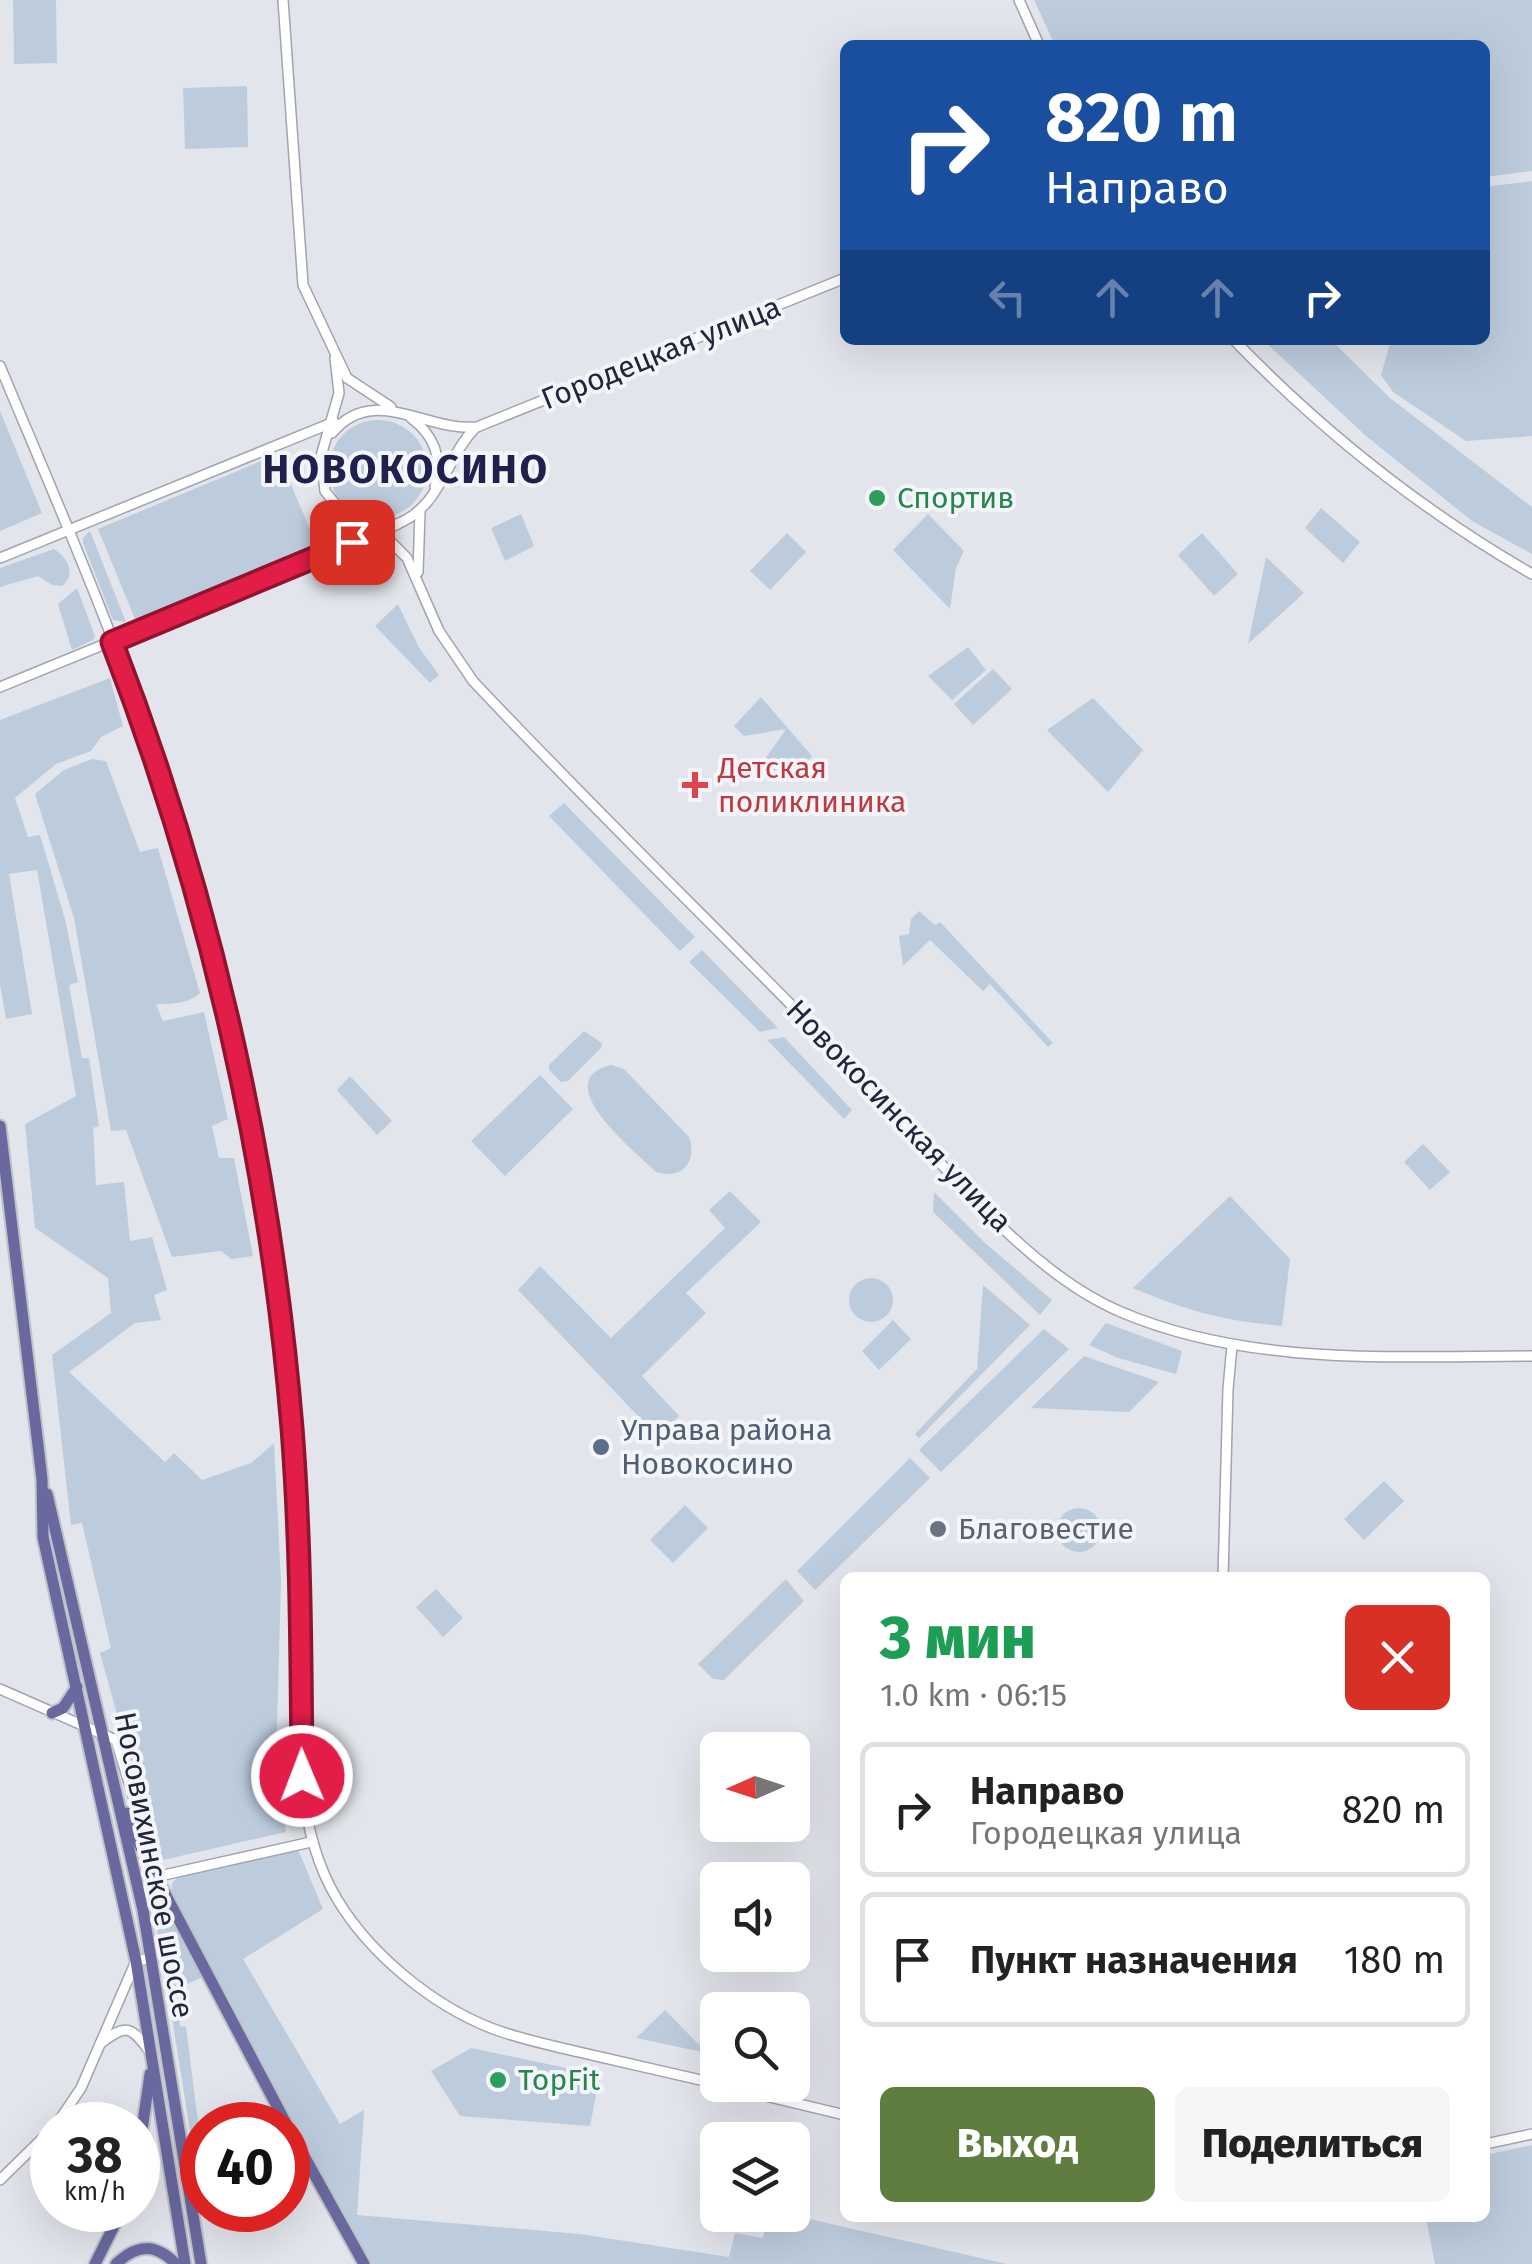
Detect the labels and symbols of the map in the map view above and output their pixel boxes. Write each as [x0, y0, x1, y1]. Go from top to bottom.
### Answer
street label: Городецкая улица [536, 289, 786, 417]
district label: НОВОКОСИНО [262, 446, 550, 494]
place label: Спортив [897, 480, 1014, 516]
marker: Спортив [866, 487, 888, 509]
pin [310, 500, 395, 585]
place label: Детская поликлиника [717, 750, 906, 820]
marker: Детская поликлиника [682, 772, 708, 798]
street label: Новокосинская улица [779, 992, 1019, 1240]
place label: Управа района Новокосино [621, 1412, 832, 1482]
marker: Управа района Новокосино [590, 1436, 612, 1458]
place label: Благовестие [958, 1511, 1134, 1547]
marker: Благовестие [927, 1518, 949, 1540]
street label: Носовихинское шоссе [107, 1709, 201, 2021]
position arrow [250, 1724, 354, 1828]
north arrow [700, 1732, 810, 1842]
place label: TopFit [518, 2062, 600, 2098]
marker: TopFit [487, 2069, 509, 2091]
speed limit sign: 40 [180, 2102, 310, 2232]

